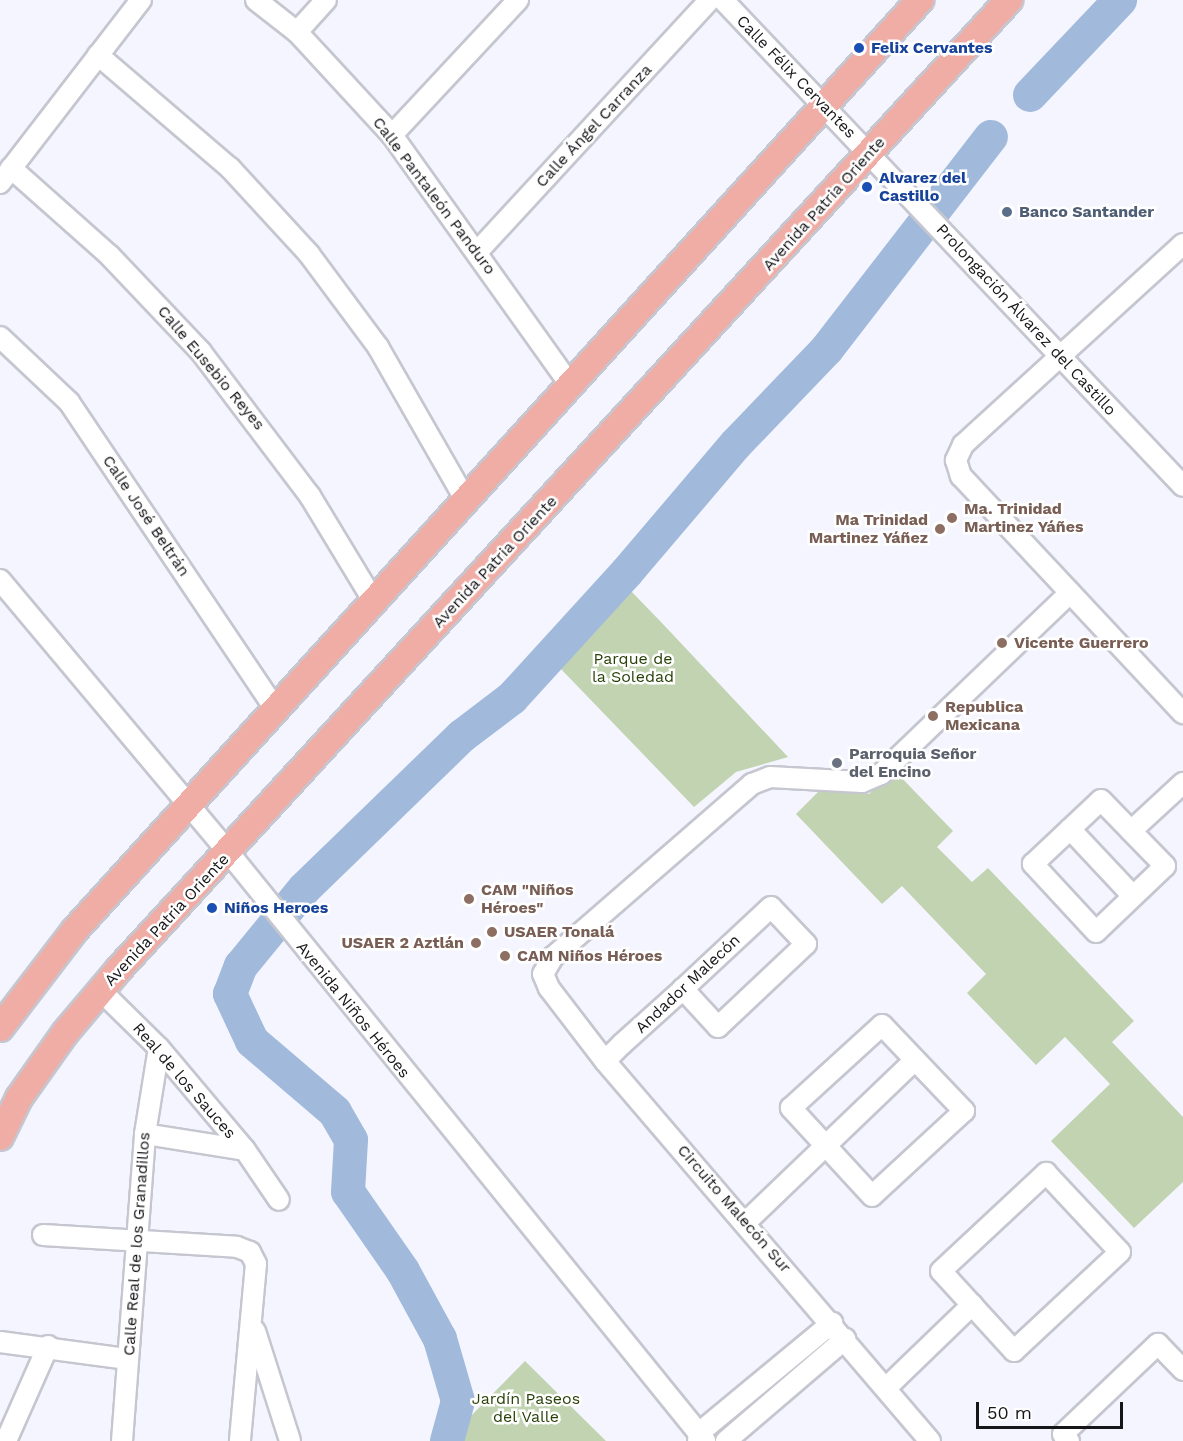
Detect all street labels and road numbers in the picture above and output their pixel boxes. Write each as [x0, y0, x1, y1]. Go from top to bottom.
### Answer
street label: Calle Félix Cervantes [732, 11, 860, 143]
street label: Calle Ángel Carranza [532, 60, 656, 192]
street label: Calle Pantaleón Panduro [368, 113, 500, 279]
street label: Avenida Patria Oriente [759, 133, 889, 275]
street label: Prolongación Álvarez del Castillo [932, 220, 1120, 420]
street label: Calle Eusebio Reyes [153, 302, 269, 434]
street label: Calle José Beltrán [98, 452, 194, 580]
street label: Avenida Patria Oriente [429, 492, 561, 632]
street label: Avenida Patria Oriente [101, 850, 233, 990]
street label: Andador Malecón [632, 930, 744, 1038]
street label: Avenida Niños Héroes [292, 938, 414, 1082]
street label: Real de los Sauces [128, 1019, 240, 1143]
street label: Calle Real de los Granadillos [120, 1131, 154, 1357]
street label: Circuito Malecón Sur [673, 1141, 795, 1277]

